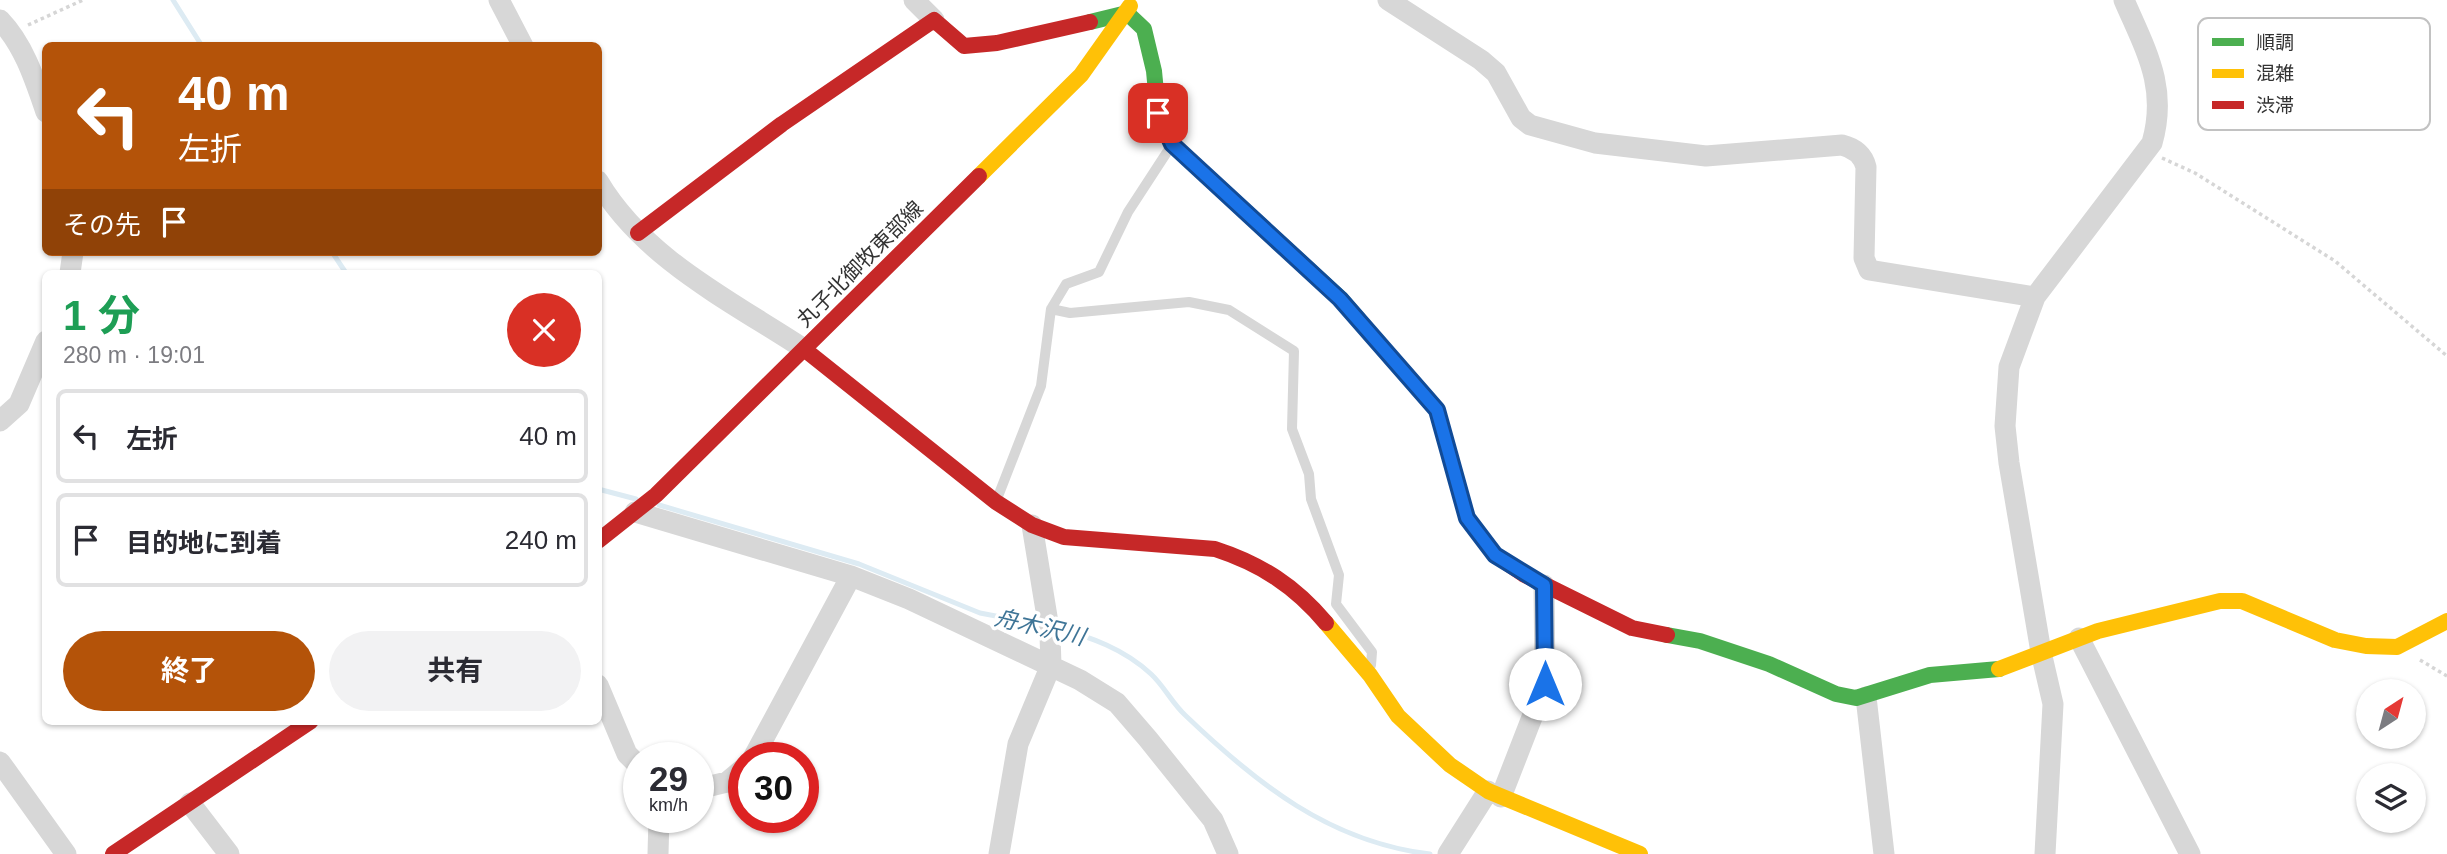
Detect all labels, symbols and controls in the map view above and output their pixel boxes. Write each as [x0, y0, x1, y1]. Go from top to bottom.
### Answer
legend [2198, 18, 2430, 130]
text: 順調 [2256, 32, 2294, 53]
text: 混雑 [2256, 63, 2294, 84]
text: 40 m [178, 66, 290, 120]
icon: left [63, 70, 154, 161]
pin [1128, 83, 1188, 143]
icon: arrive [1139, 94, 1177, 132]
text: 渋滞 [2256, 95, 2294, 116]
text: 左折 [178, 131, 242, 167]
street label: 丸子北御牧東部線 [792, 196, 927, 331]
icon: arrive [155, 203, 193, 241]
text: その先 [63, 210, 141, 240]
text: 1 分 [63, 292, 140, 339]
button: close [507, 293, 581, 367]
text: 280 m · 19:01 [63, 342, 205, 368]
icon: left [67, 417, 105, 455]
text: 40 m [519, 421, 577, 451]
text: 左折 [126, 424, 178, 454]
icon: arrive [67, 521, 105, 559]
text: 240 m [505, 525, 577, 555]
text: 目的地に到着 [126, 528, 282, 558]
water label: 舟木沢川 [992, 604, 1091, 651]
button: 終了 [63, 631, 315, 711]
button: 共有 [329, 631, 581, 711]
position arrow [1508, 647, 1582, 721]
north arrow [2356, 679, 2426, 749]
map controls [2356, 679, 2426, 833]
speed limit sign: 30 [728, 742, 819, 833]
text: 29 [649, 759, 688, 798]
button: layers [2356, 763, 2426, 833]
text: km/h [649, 795, 688, 815]

